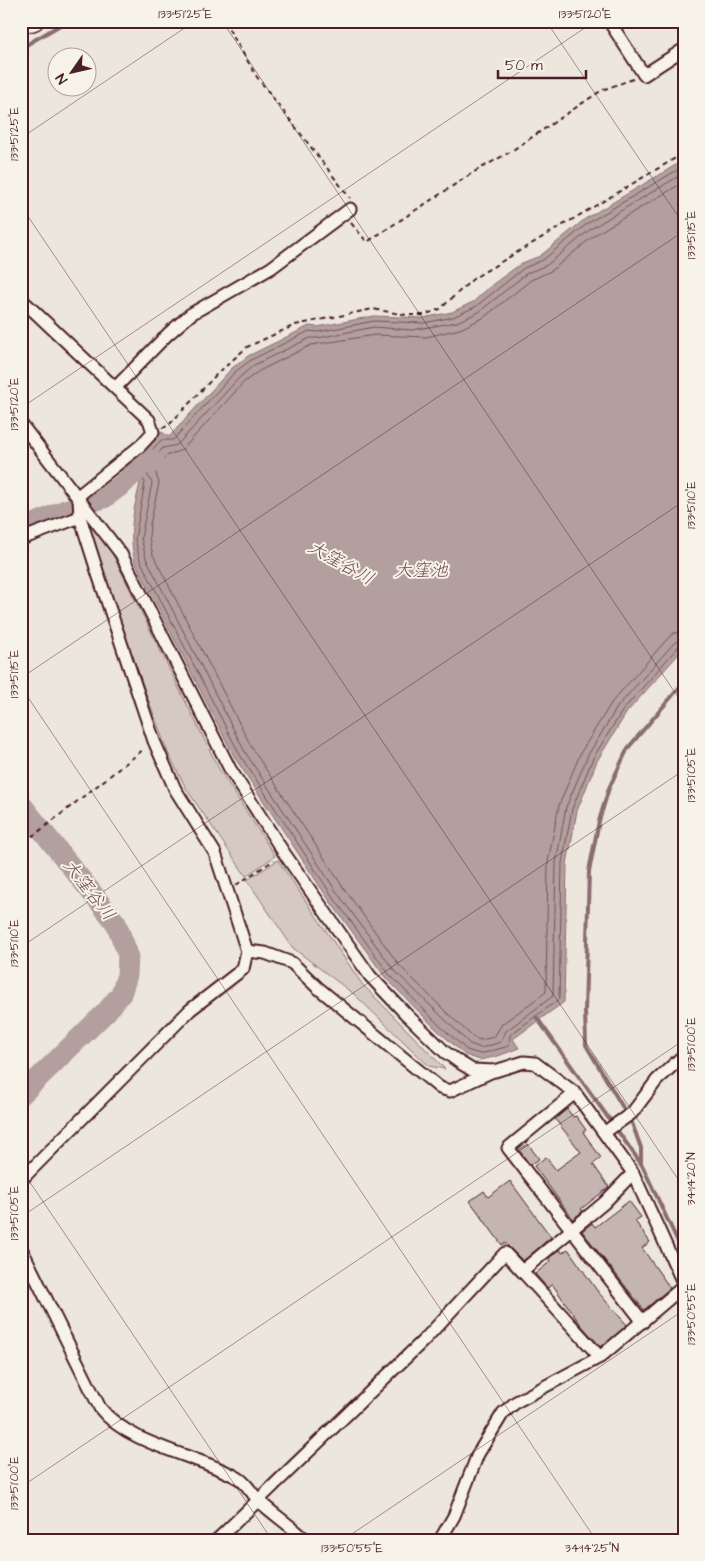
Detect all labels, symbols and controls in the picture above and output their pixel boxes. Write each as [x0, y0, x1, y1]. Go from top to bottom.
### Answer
text: 133°51'25"E [158, 6, 212, 23]
text: 133°51'20"E [559, 6, 611, 23]
north arrow [48, 48, 98, 98]
scale bar [498, 48, 585, 80]
text: 50 m [505, 55, 543, 76]
text: N [51, 69, 73, 88]
text: 133°51'25"E [6, 107, 23, 161]
text: 133°51'15"E [683, 211, 700, 259]
text: 133°51'20"E [6, 378, 23, 430]
text: 133°51'10"E [683, 481, 700, 529]
water label: 大窪谷川 [303, 535, 379, 591]
water label: 大窪池 [394, 558, 449, 583]
text: 133°51'15"E [6, 650, 23, 698]
text: 133°51'05"E [683, 748, 700, 802]
water label: 大窪谷川 [57, 854, 121, 926]
text: 133°51'10"E [6, 919, 23, 967]
text: 133°51'00"E [683, 1017, 700, 1071]
text: 34°14'20"N [683, 1152, 700, 1206]
text: 133°51'05"E [6, 1186, 23, 1240]
text: 133°50'55"E [683, 1283, 700, 1345]
text: 133°51'00"E [6, 1456, 23, 1510]
text: 133°50'55"E [321, 1540, 383, 1557]
text: 34°14'25"N [565, 1540, 620, 1557]

